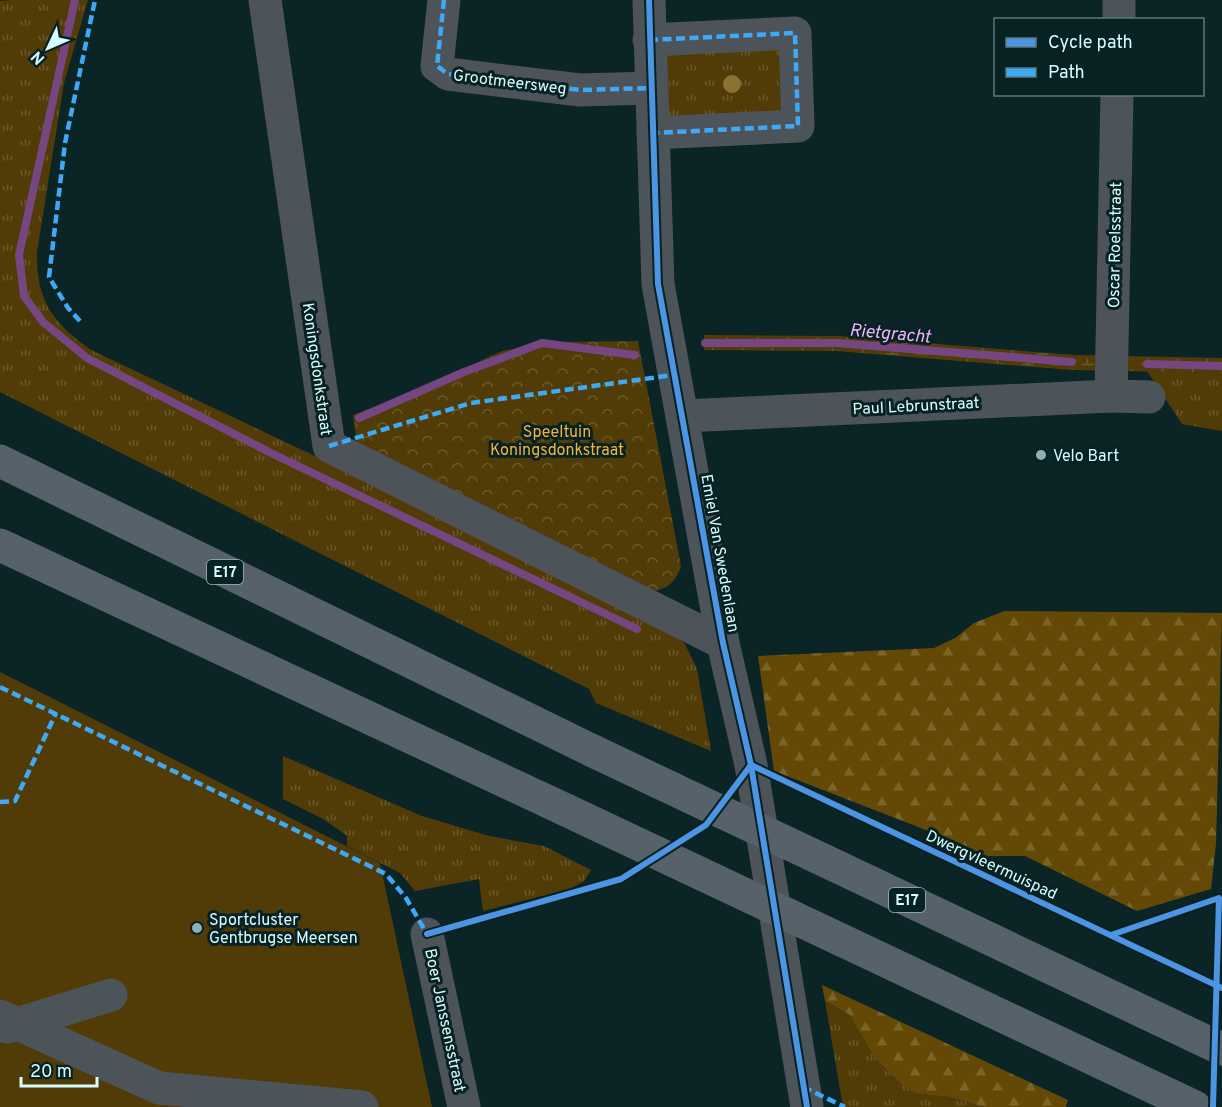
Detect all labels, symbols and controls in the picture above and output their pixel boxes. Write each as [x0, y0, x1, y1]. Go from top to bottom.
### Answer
north arrow [18, 18, 78, 78]
legend [994, 18, 1204, 96]
text: Cycle path [1048, 32, 1133, 55]
text: N [27, 46, 50, 68]
text: Path [1048, 62, 1085, 85]
street label: Grootmeersweg [452, 66, 568, 100]
street label: Oscar Roelsstraat [1105, 182, 1127, 308]
street label: Koningsdonkstraat [297, 301, 335, 437]
water label: Rietgracht [848, 319, 933, 350]
street label: Paul Lebrunstraat [852, 394, 980, 420]
park label: Speeltuin Koningsdonkstraat [490, 423, 624, 461]
place label: Velo Bart [1053, 447, 1119, 467]
marker: Velo Bart [1034, 448, 1048, 462]
street label: Emiel Van Swedenlaan [695, 473, 743, 634]
road number: E17 [207, 560, 243, 584]
street label: Dwergvleermuispad [922, 827, 1060, 905]
road number: E17 [889, 888, 925, 912]
place label: Sportcluster Gentbrugse Meersen [209, 911, 358, 949]
marker: Sportcluster Gentbrugse Meersen [190, 921, 204, 935]
street label: Boer Janssensstraat [419, 947, 469, 1094]
scale bar [21, 1050, 98, 1088]
text: 20 m [30, 1061, 72, 1084]

